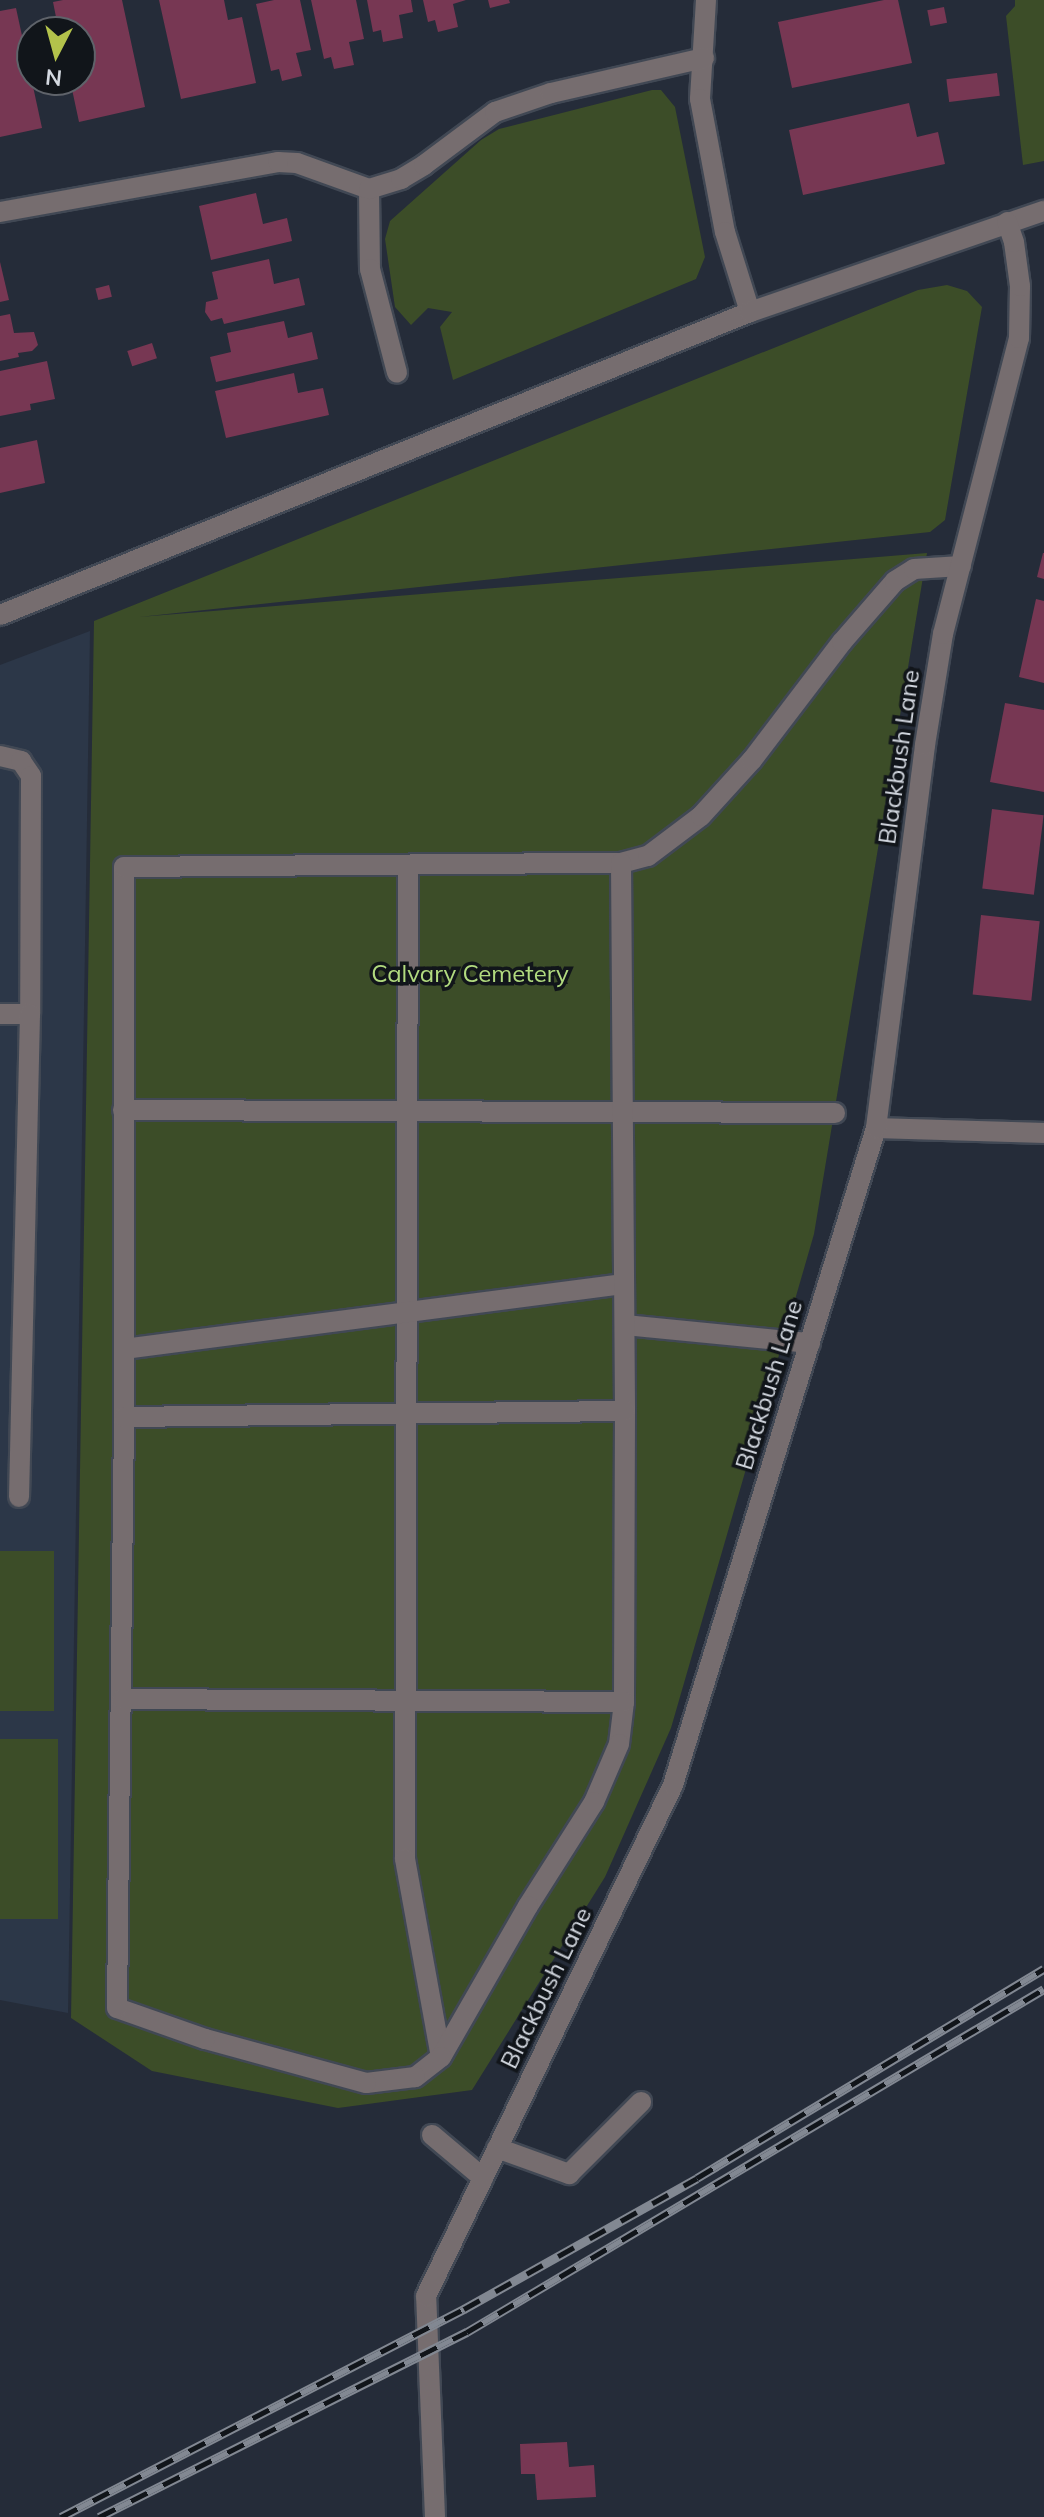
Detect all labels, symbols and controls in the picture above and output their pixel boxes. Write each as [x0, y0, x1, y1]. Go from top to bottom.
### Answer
north arrow [16, 16, 96, 96]
text: N [44, 63, 63, 93]
street label: Blackbush Lane [873, 668, 925, 846]
park label: Calvary Cemetery [371, 960, 569, 988]
street label: Blackbush Lane [730, 1297, 808, 1473]
street label: Blackbush Lane [495, 1903, 597, 2073]

